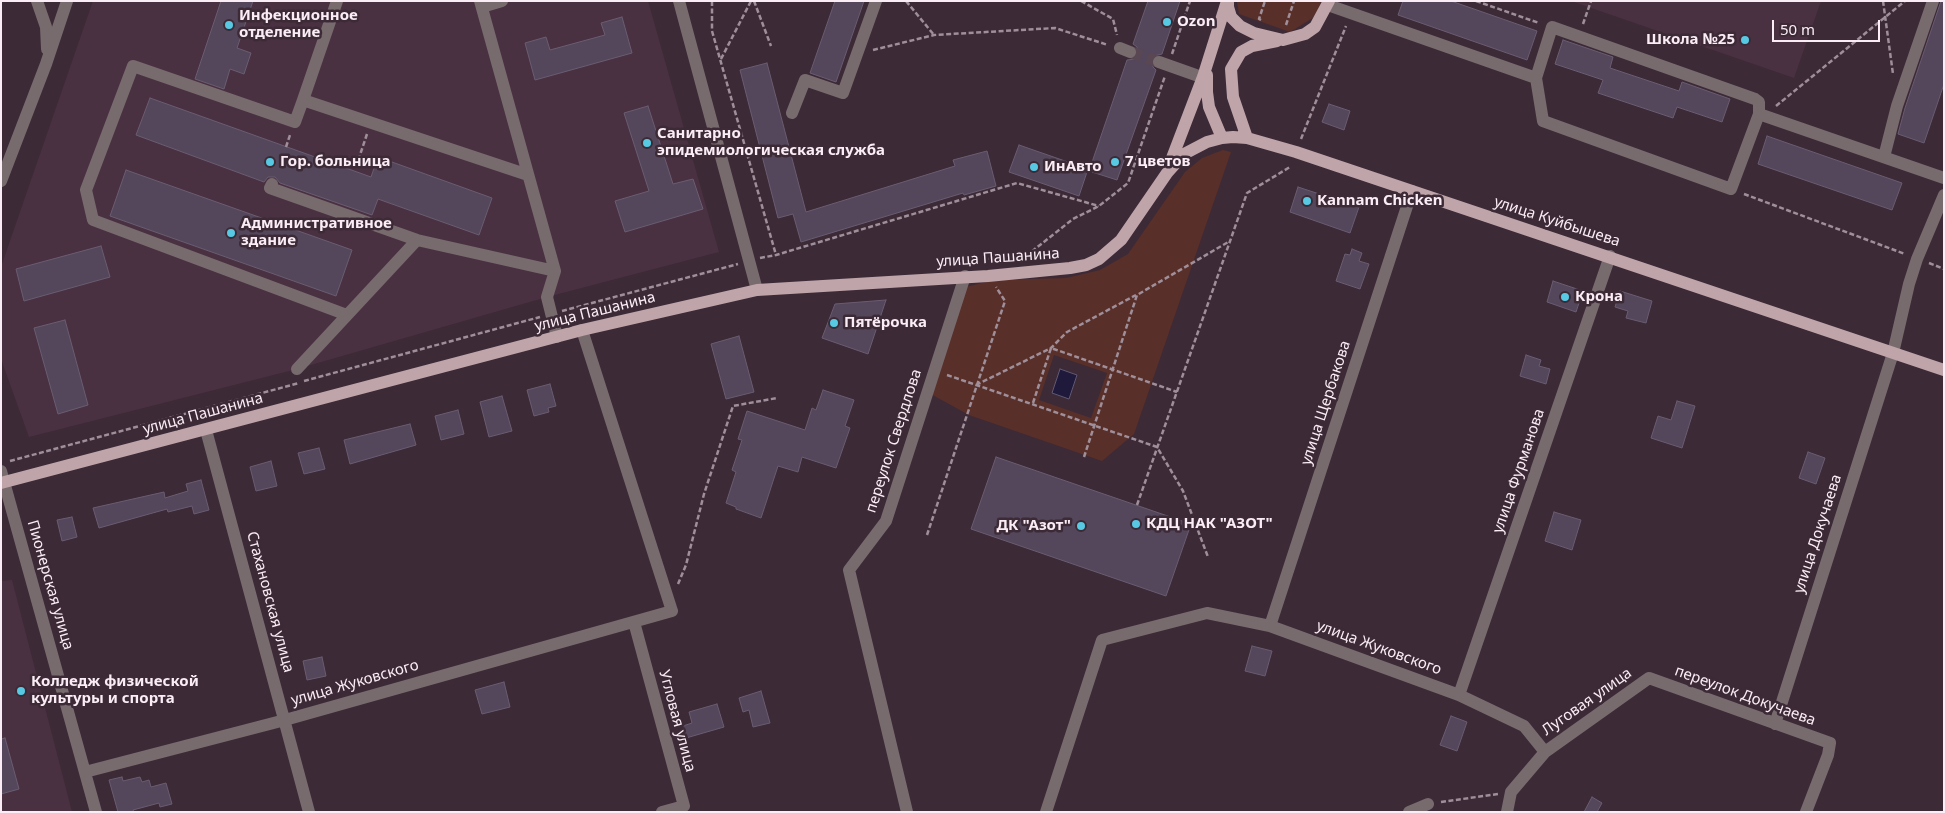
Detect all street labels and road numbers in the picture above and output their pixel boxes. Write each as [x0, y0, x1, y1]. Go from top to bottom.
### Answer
street label: улица Куйбышева [1492, 193, 1622, 251]
street label: улица Пашанина [936, 245, 1060, 271]
street label: улица Пашанина [533, 288, 657, 336]
street label: улица Щербакова [1297, 338, 1355, 468]
street label: переулок Свердлова [862, 367, 926, 515]
street label: улица Пашанина [141, 389, 265, 439]
street label: улица Фурманова [1489, 407, 1549, 535]
street label: улица Докучаева [1790, 472, 1846, 596]
street label: Пионерская улица [23, 518, 77, 652]
street label: Стахановская улица [242, 529, 298, 675]
street label: улица Жуковского [1314, 617, 1444, 679]
street label: улица Жуковского [289, 656, 421, 710]
street label: переулок Докучаева [1672, 662, 1818, 730]
street label: Луговая улица [1539, 664, 1635, 740]
street label: Угловая улица [655, 668, 699, 774]

